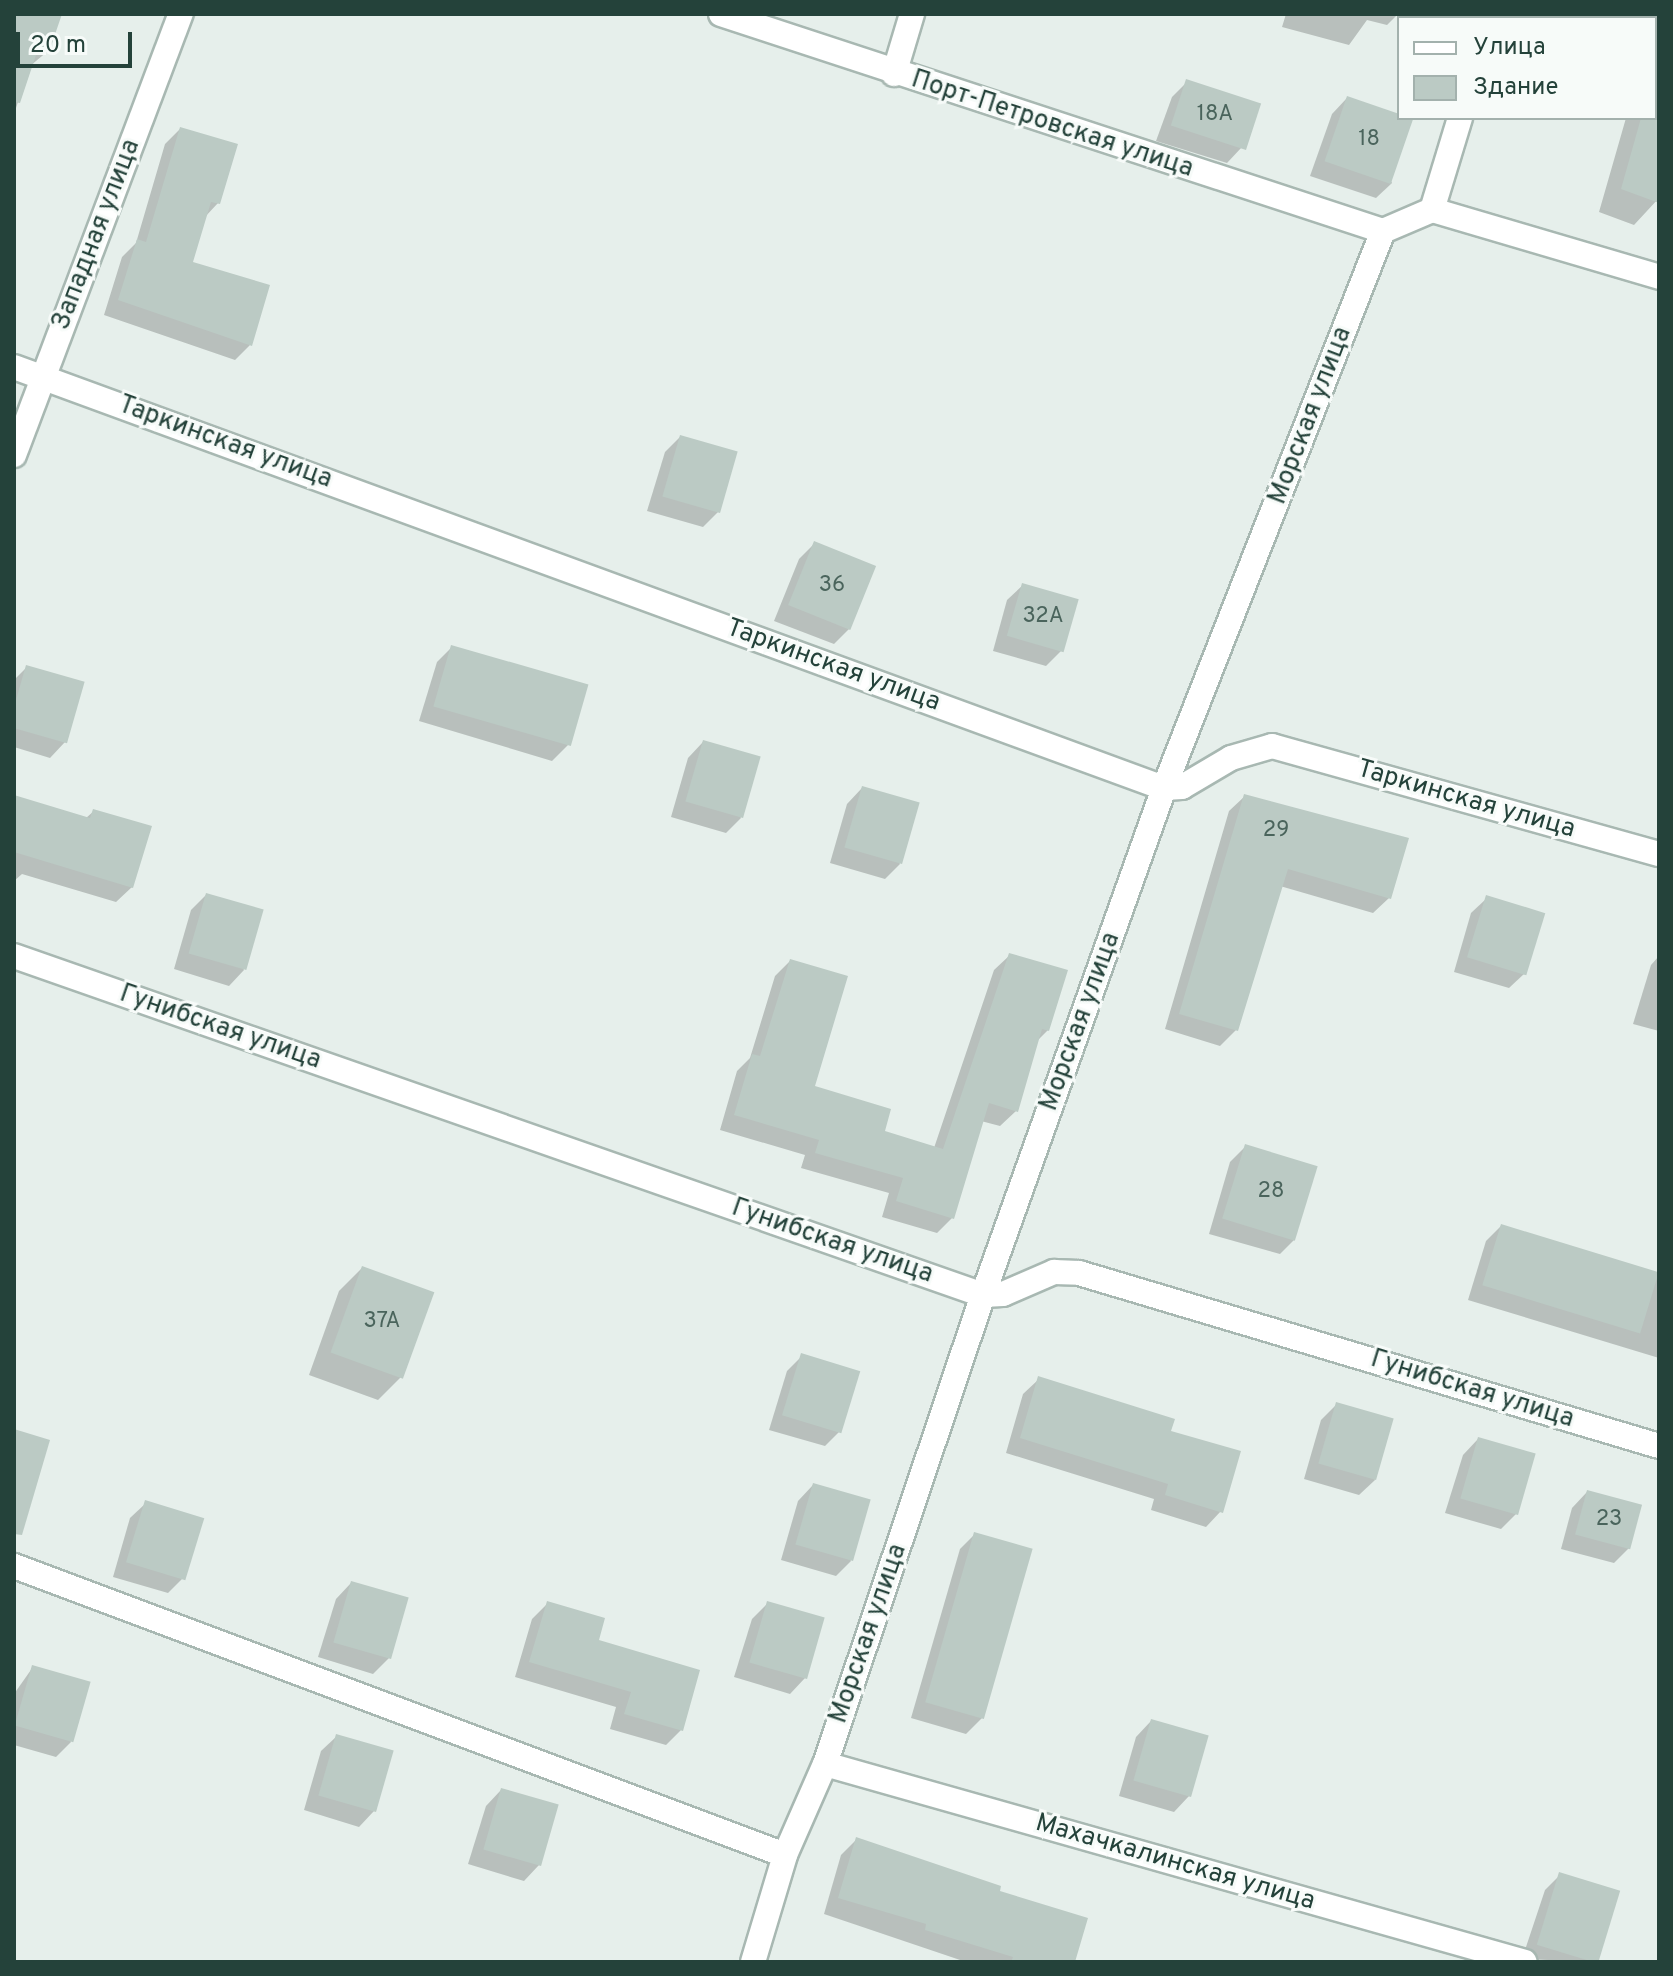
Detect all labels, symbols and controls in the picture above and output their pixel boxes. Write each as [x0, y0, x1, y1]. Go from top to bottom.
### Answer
scale bar [20, 16, 136, 66]
legend [1397, 16, 1657, 120]
text: 20 m [30, 31, 86, 61]
text: Улица [1473, 33, 1546, 63]
street label: Порт-Петровская улица [907, 65, 1197, 185]
text: Здание [1473, 73, 1559, 103]
house number: 18А [1197, 102, 1233, 128]
house number: 18 [1358, 127, 1380, 153]
street label: Западная улица [46, 135, 148, 335]
street label: Морская улица [1263, 323, 1359, 509]
street label: Таркинская улица [114, 390, 336, 496]
house number: 36 [819, 573, 845, 599]
house number: 32А [1022, 604, 1064, 630]
street label: Таркинская улица [722, 613, 944, 719]
street label: Таркинская улица [1353, 754, 1579, 846]
house number: 29 [1263, 818, 1289, 844]
street label: Морская улица [1034, 928, 1128, 1116]
street label: Гунибская улица [115, 979, 325, 1077]
house number: 28 [1258, 1179, 1284, 1205]
street label: Гунибская улица [727, 1193, 937, 1291]
house number: 37А [364, 1309, 400, 1335]
street label: Гунибская улица [1367, 1344, 1577, 1436]
house number: 23 [1596, 1507, 1622, 1533]
street label: Морская улица [824, 1540, 914, 1728]
street label: Махачкалинская улица [1032, 1808, 1318, 1918]

